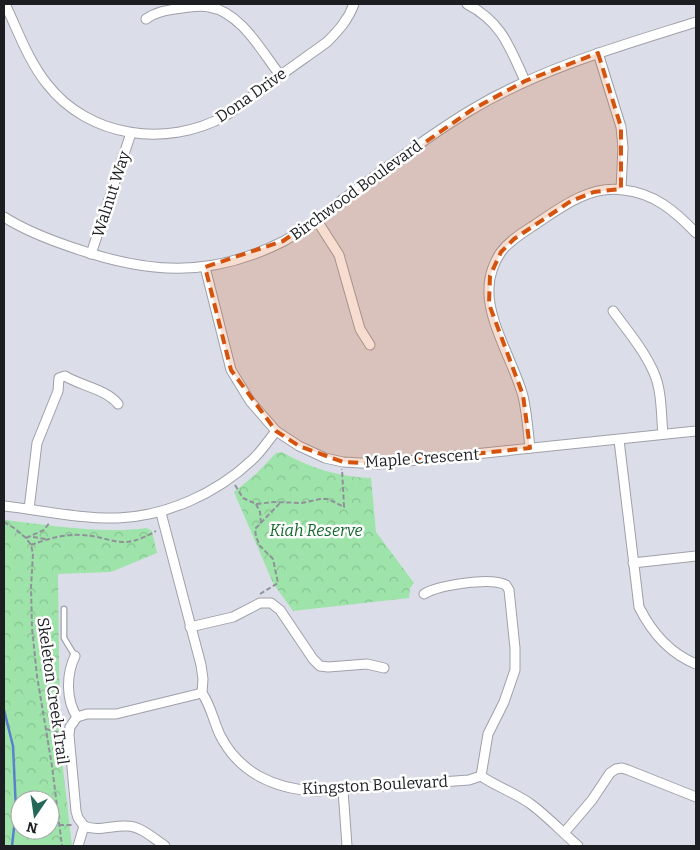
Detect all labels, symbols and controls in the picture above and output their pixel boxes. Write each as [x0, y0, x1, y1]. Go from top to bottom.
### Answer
street label: Dona Drive [212, 64, 290, 126]
street label: Birchwood Boulevard [287, 136, 426, 244]
street label: Walnut Way [88, 148, 134, 239]
street label: Maple Crescent [364, 445, 480, 471]
park label: Kiah Reserve [269, 521, 363, 540]
street label: Skeleton Creek Trail [33, 616, 73, 766]
street label: Kingston Boulevard [302, 772, 449, 798]
north arrow [10, 790, 60, 840]
text: N [25, 818, 39, 837]

